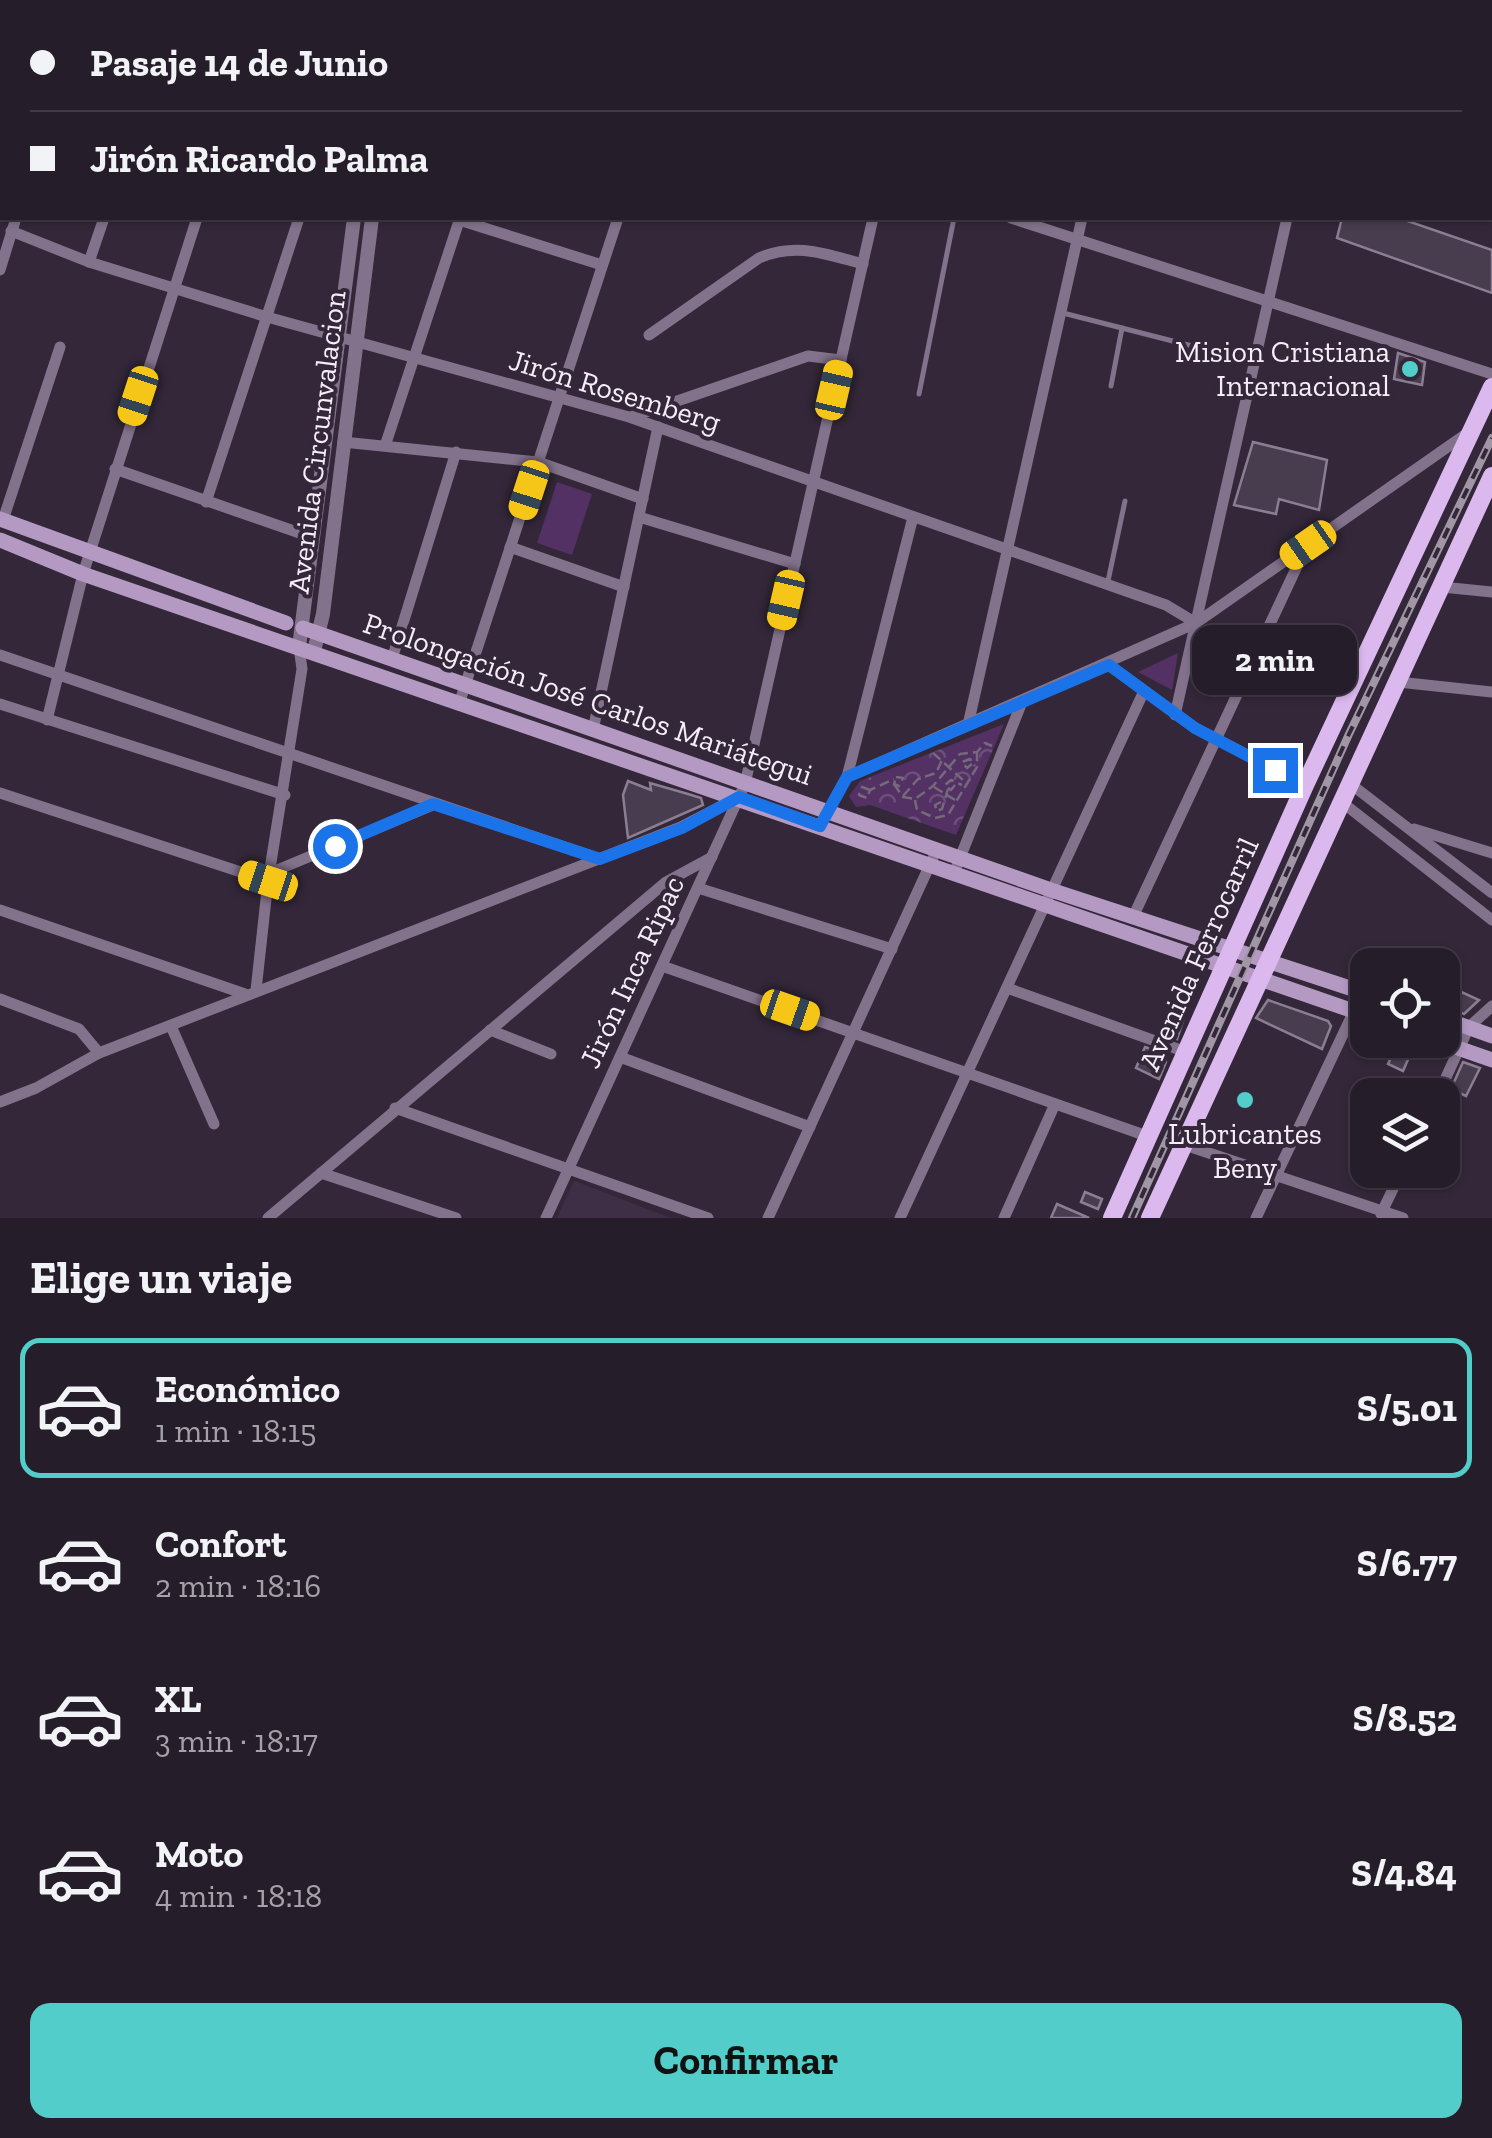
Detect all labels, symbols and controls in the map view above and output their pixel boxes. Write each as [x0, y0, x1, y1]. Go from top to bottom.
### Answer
text: Pasaje 14 de Junio [90, 40, 388, 86]
text: Jirón Ricardo Palma [90, 136, 429, 182]
street label: Avenida Circunvalacion [281, 288, 353, 596]
place label: Mision Cristiana Internacional [1175, 334, 1390, 404]
street label: Jirón Rosemberg [505, 342, 725, 440]
car [813, 357, 855, 423]
marker: Mision Cristiana Internacional [1399, 358, 1421, 380]
car [114, 363, 162, 429]
car [505, 457, 553, 523]
car [1275, 516, 1341, 574]
car [765, 567, 807, 633]
street label: Prolongación José Carlos Mariátegui [359, 605, 817, 793]
callout: 2 min [1192, 625, 1358, 695]
text: 2 min [1235, 641, 1314, 679]
route end [1253, 748, 1298, 793]
route start [313, 824, 358, 869]
street label: Avenida Ferrocarril [1132, 832, 1267, 1076]
car [235, 857, 301, 905]
street label: Jirón Inca Ripac [572, 870, 692, 1074]
map controls [1350, 948, 1460, 1188]
button: locate [1350, 948, 1460, 1058]
car [757, 986, 823, 1034]
button: layers [1350, 1078, 1460, 1188]
marker: Lubricantes Beny [1234, 1089, 1256, 1111]
place label: Lubricantes Beny [1168, 1116, 1322, 1186]
text: Elige un viaje [30, 1251, 292, 1305]
icon: car [35, 1363, 125, 1453]
text: Económico [155, 1366, 340, 1412]
text: S/5.01 [1357, 1385, 1457, 1431]
text: 1 min · 18:15 [155, 1412, 316, 1450]
icon: car [35, 1518, 125, 1608]
text: Confort [155, 1521, 286, 1567]
text: S/6.77 [1357, 1540, 1457, 1586]
text: 2 min · 18:16 [155, 1567, 321, 1605]
icon: car [35, 1673, 125, 1763]
text: XL [155, 1676, 202, 1722]
text: S/8.52 [1353, 1695, 1457, 1741]
text: 3 min · 18:17 [155, 1722, 318, 1760]
icon: car [35, 1828, 125, 1918]
text: Moto [155, 1831, 243, 1877]
text: S/4.84 [1351, 1850, 1457, 1896]
text: 4 min · 18:18 [155, 1877, 322, 1915]
button: Confirmar [30, 2003, 1462, 2118]

